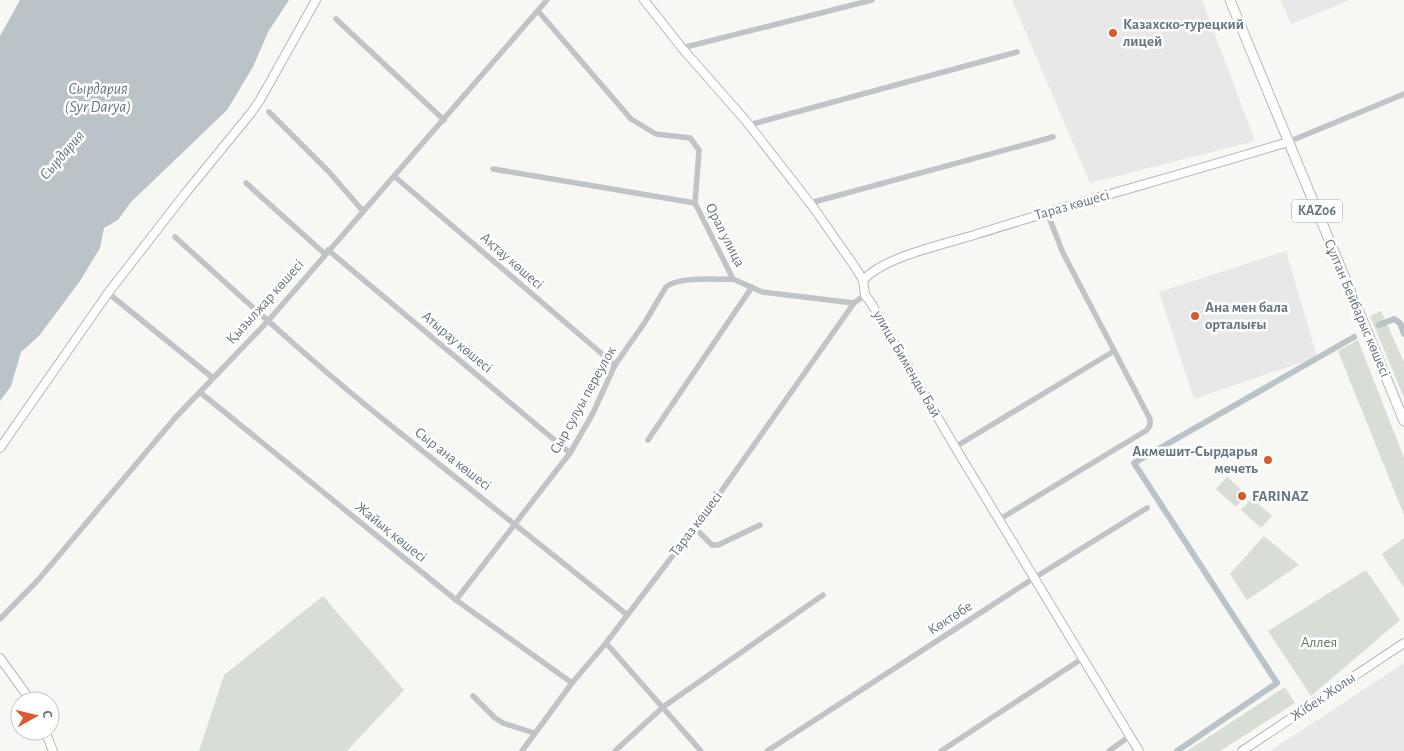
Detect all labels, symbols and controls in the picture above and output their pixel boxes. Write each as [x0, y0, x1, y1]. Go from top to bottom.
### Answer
place label: Казахско-турецкий лицей [1123, 17, 1244, 49]
marker: Казахско-турецкий лицей [1107, 27, 1119, 39]
water label: Сырдария (Syr Darya) [65, 81, 131, 115]
water label: Сырдария [36, 127, 88, 183]
street label: Тараз көшесі [1033, 187, 1111, 223]
road number: KAZ06 [1292, 200, 1342, 222]
street label: Орал улица [702, 201, 748, 270]
street label: Ақтау көшесі [478, 230, 546, 292]
street label: Сұлтан Бейбарыс көшесі [1321, 237, 1393, 379]
street label: Қызылжар көшесі [223, 257, 307, 347]
place label: Ана мен бала орталығы [1205, 300, 1288, 332]
street label: улица Бименды Бай [870, 307, 944, 420]
street label: Атырау көшесі [419, 308, 495, 376]
marker: Ана мен бала орталығы [1189, 310, 1201, 322]
street label: Сыр сулуы переулок [547, 343, 619, 456]
street label: Сыр ана көшесі [412, 425, 494, 493]
place label: Акмешит-Сырдарья мечеть [1132, 444, 1258, 476]
marker: Акмешит-Сырдарья мечеть [1262, 454, 1274, 466]
street label: Тараз көшесі [667, 489, 725, 559]
place label: FARINAZ [1252, 489, 1308, 504]
marker: FARINAZ [1236, 490, 1248, 502]
street label: Жайық көшесі [353, 499, 429, 565]
street label: Көктөбе [925, 598, 975, 638]
park label: Аллея [1301, 635, 1337, 650]
street label: Жібек Жолы [1288, 670, 1358, 724]
north arrow [10, 691, 60, 741]
text: С [39, 710, 54, 719]

